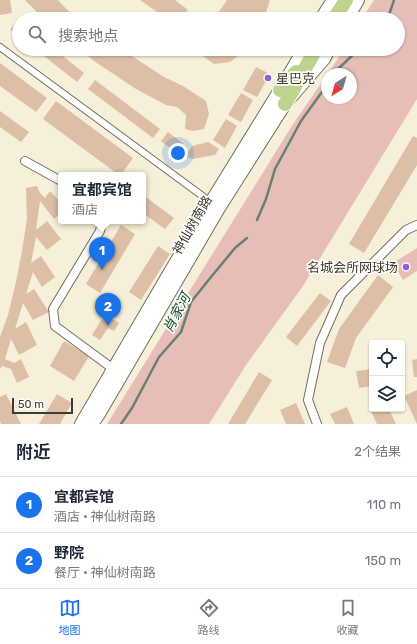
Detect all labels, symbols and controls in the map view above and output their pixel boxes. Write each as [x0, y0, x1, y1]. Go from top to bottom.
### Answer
search box [12, 12, 405, 56]
icon: search [26, 23, 48, 45]
text: 搜索地点 [58, 27, 118, 45]
north arrow [321, 68, 357, 104]
place label: 星巴克 [276, 71, 315, 86]
marker: 星巴克 [263, 73, 273, 83]
your location [168, 143, 188, 163]
popup [58, 172, 146, 224]
text: 宜都宾馆 [72, 181, 132, 199]
street label: 神仙树南路 [169, 193, 215, 257]
text: 酒店 [72, 202, 98, 217]
pin: 1 [89, 237, 115, 270]
place label: 名城会所网球场 [307, 260, 398, 275]
marker: 名城会所网球场 [401, 262, 411, 272]
water label: 肖家河 [160, 288, 196, 336]
pin: 2 [95, 293, 121, 326]
map controls [369, 340, 405, 412]
button: locate [369, 340, 405, 376]
button: layers [369, 376, 405, 412]
scale bar [12, 396, 73, 415]
text: 50 m [18, 398, 44, 411]
text: 附近 [16, 442, 50, 462]
text: 2个结果 [354, 444, 401, 459]
text: 宜都宾馆 [54, 488, 114, 506]
text: 1 [26, 497, 32, 512]
text: 110 m [367, 497, 401, 512]
text: 酒店 · 神仙树南路 [54, 509, 156, 524]
text: 野院 [54, 544, 84, 562]
text: 2 [25, 553, 33, 568]
text: 150 m [365, 553, 401, 568]
text: 餐厅 · 神仙树南路 [54, 565, 156, 580]
tab: 地图 [59, 597, 81, 637]
tab: 路线 [198, 597, 220, 637]
tab: 收藏 [337, 597, 359, 637]

